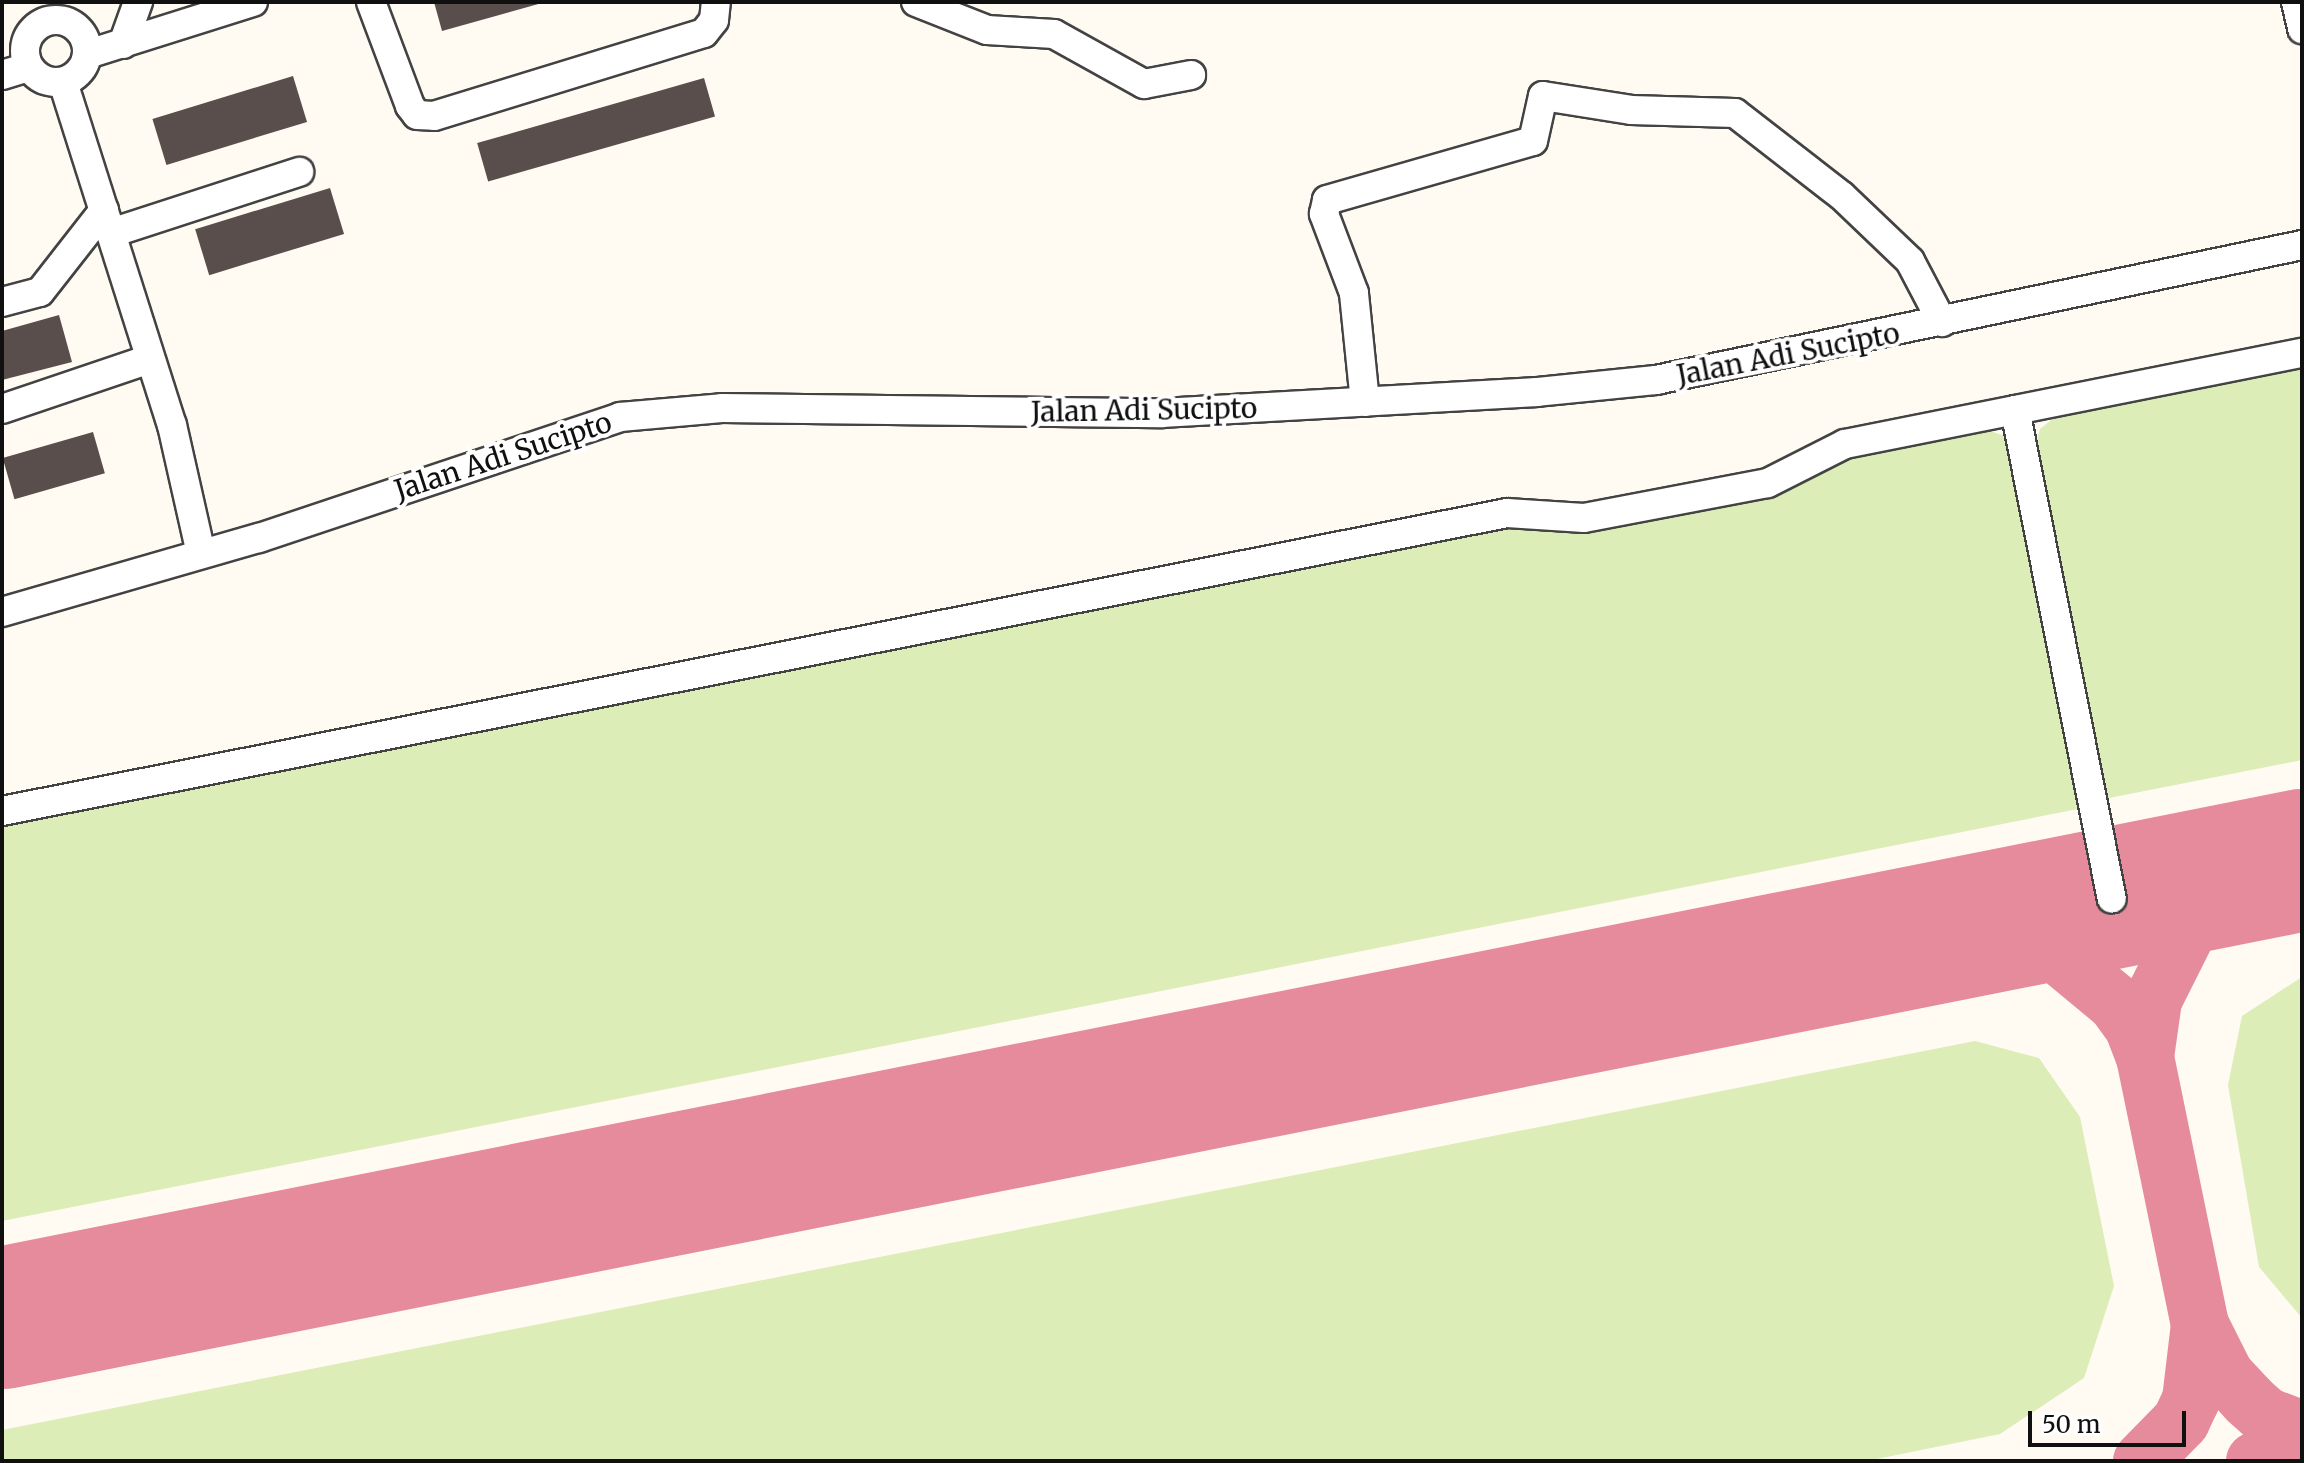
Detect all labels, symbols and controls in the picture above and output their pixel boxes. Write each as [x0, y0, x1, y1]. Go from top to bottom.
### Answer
street label: Jalan Adi Sucipto [1674, 316, 1902, 392]
street label: Jalan Adi Sucipto [1031, 391, 1257, 429]
street label: Jalan Adi Sucipto [390, 405, 616, 507]
scale bar [2032, 1395, 2190, 1445]
text: 50 m [2042, 1409, 2101, 1440]

